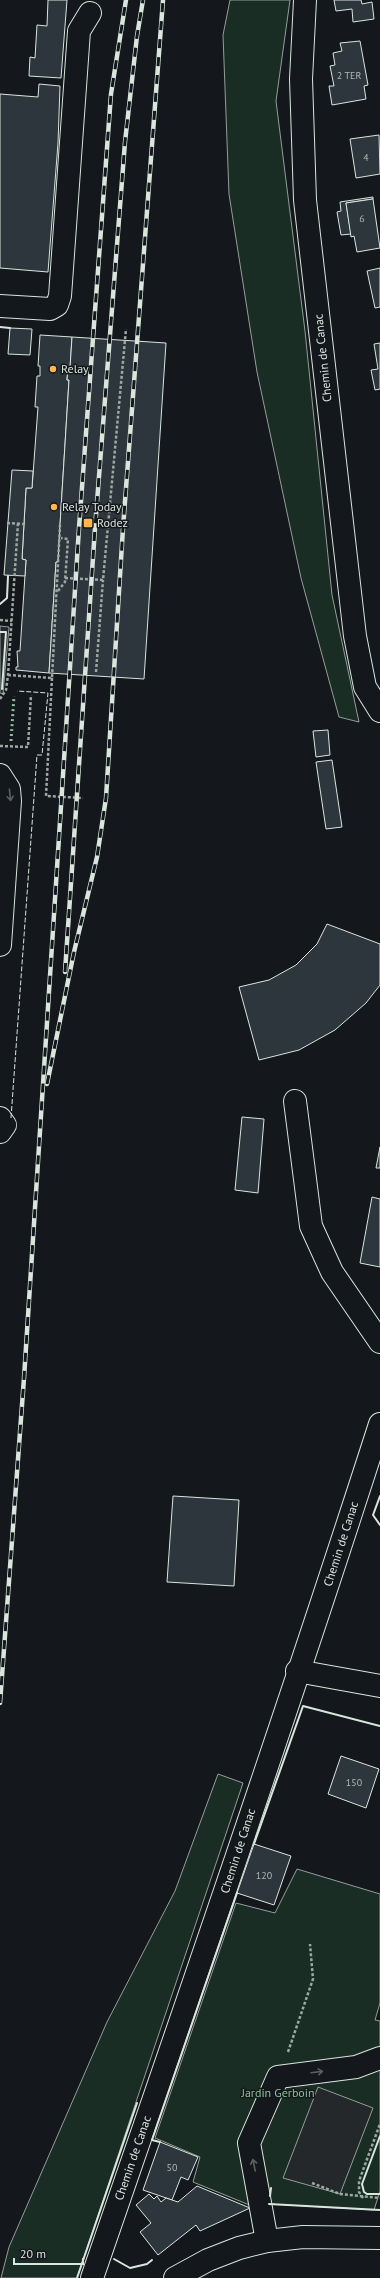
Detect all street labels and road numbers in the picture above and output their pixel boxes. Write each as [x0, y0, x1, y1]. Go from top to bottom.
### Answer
street label: Chemin de Canac [310, 313, 335, 403]
street label: Chemin de Canac [320, 1499, 362, 1588]
street label: Chemin de Canac [217, 1806, 259, 1895]
street label: Chemin de Canac [111, 2113, 154, 2202]

